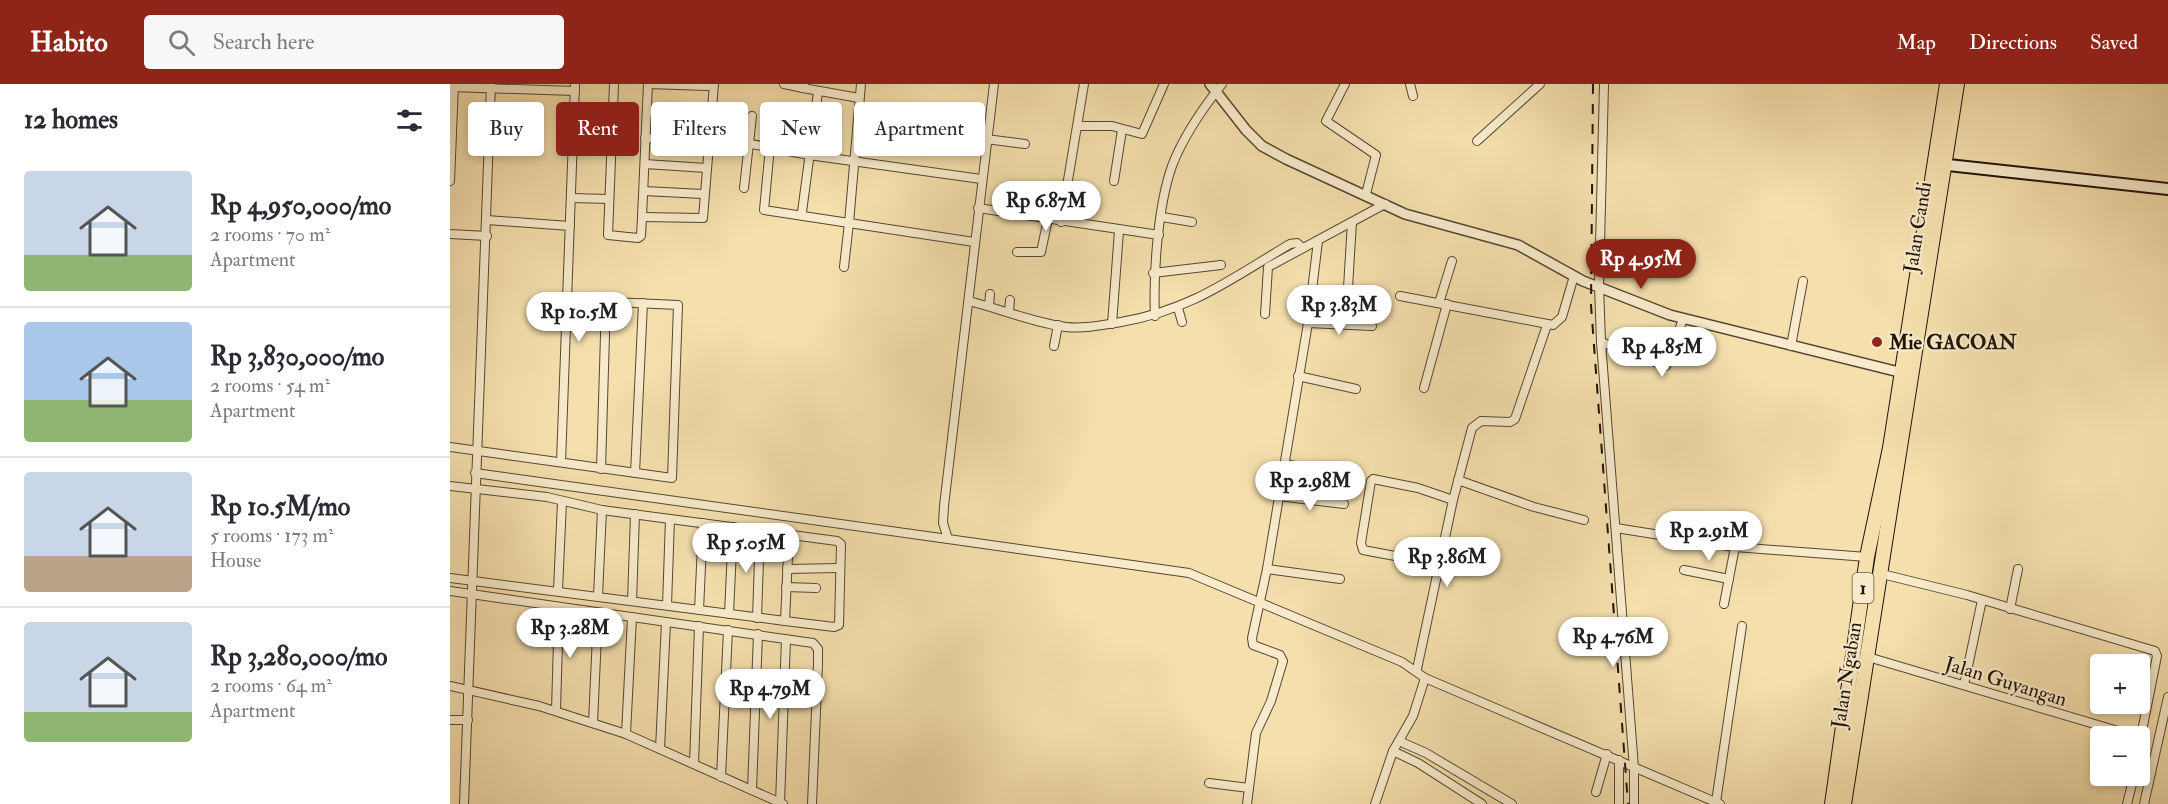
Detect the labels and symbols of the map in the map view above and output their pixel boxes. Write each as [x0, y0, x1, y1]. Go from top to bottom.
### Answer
street label: Jalan Candi [1898, 180, 1937, 275]
pin: Rp 6.87M [984, 181, 1108, 232]
pin: Rp 4.95M [1579, 239, 1703, 290]
pin: Rp 3.83M [1277, 285, 1401, 336]
pin: Rp 10.5M [517, 292, 641, 343]
pin: Rp 4.85M [1600, 327, 1724, 378]
place label: Mie GACOAN [1888, 330, 2018, 355]
marker: Mie GACOAN [1870, 335, 1884, 349]
pin: Rp 2.98M [1248, 461, 1372, 512]
pin: Rp 2.91M [1647, 511, 1771, 562]
pin: Rp 5.05M [684, 523, 808, 574]
pin: Rp 3.86M [1385, 537, 1509, 588]
road number: 1 [1852, 573, 1874, 603]
pin: Rp 3.28M [508, 608, 632, 659]
pin: Rp 4.76M [1551, 617, 1675, 668]
street label: Jalan Ngaban [1826, 620, 1867, 731]
street label: Jalan Guyangan [1941, 651, 2070, 712]
pin: Rp 4.79M [708, 669, 832, 720]

